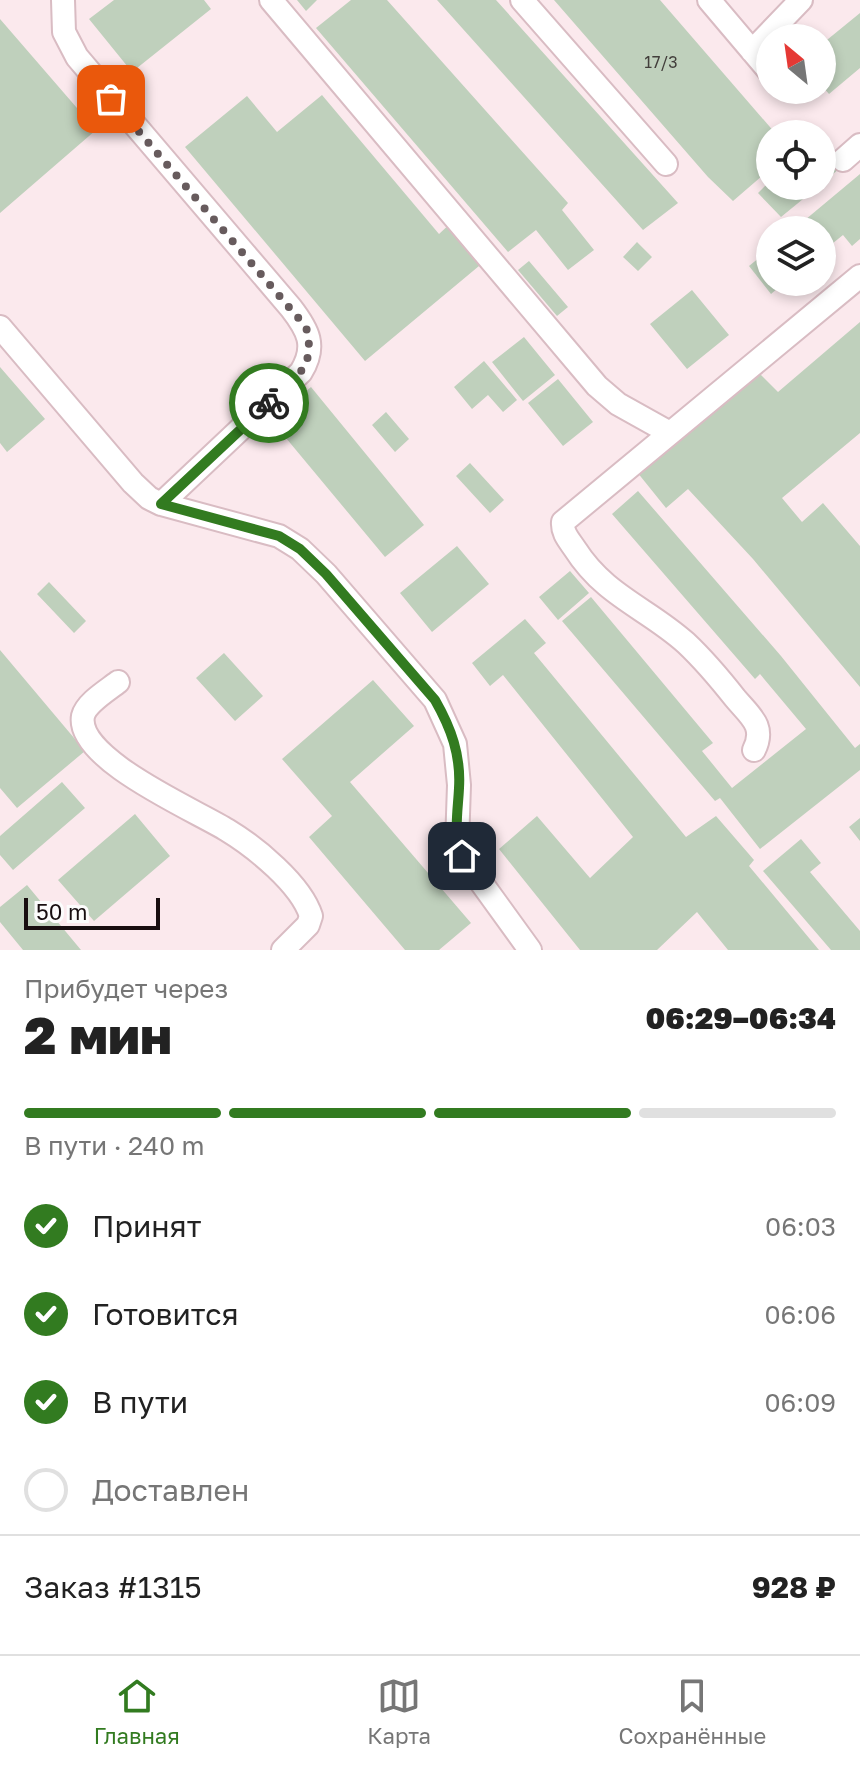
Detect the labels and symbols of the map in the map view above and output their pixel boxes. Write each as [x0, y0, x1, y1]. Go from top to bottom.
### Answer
north arrow [756, 24, 836, 104]
house number: 17/3 [644, 52, 678, 72]
pin [77, 65, 145, 133]
courier [229, 363, 309, 443]
pin [428, 822, 496, 890]
scale bar [24, 894, 160, 930]

